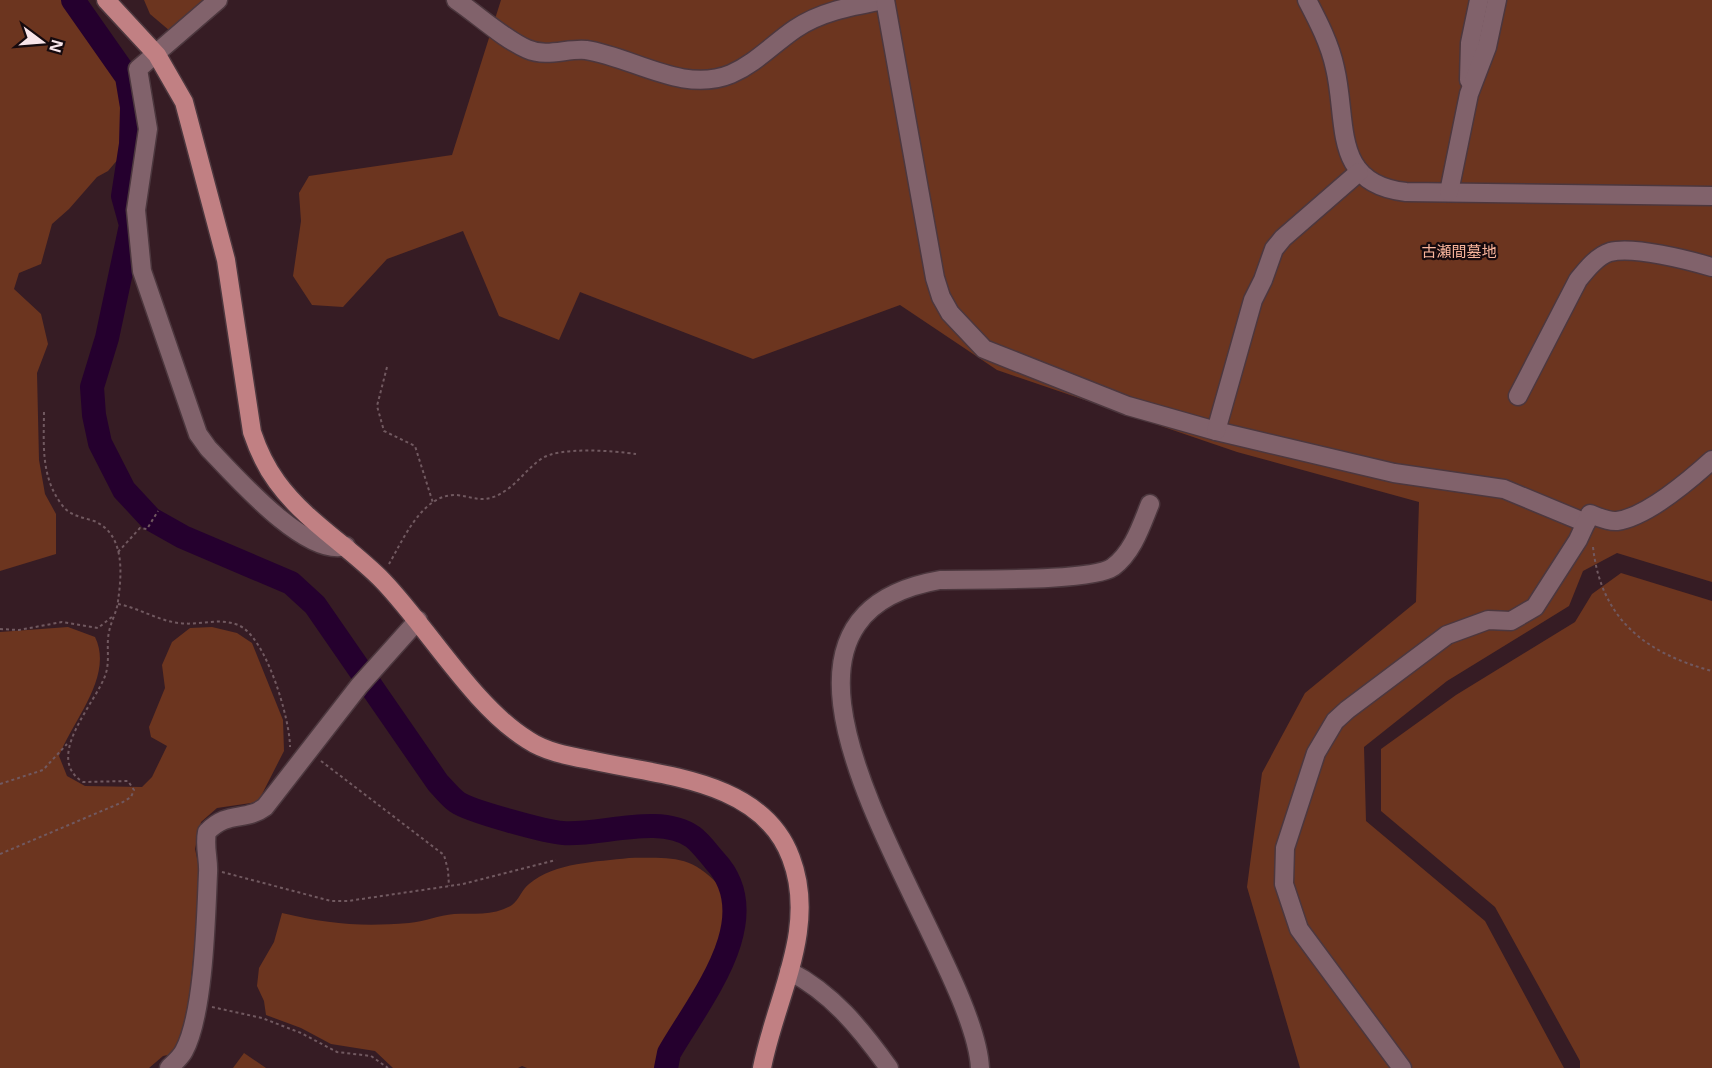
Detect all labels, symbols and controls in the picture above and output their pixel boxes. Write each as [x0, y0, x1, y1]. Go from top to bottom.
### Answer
north arrow [12, 12, 72, 72]
text: N [44, 37, 69, 55]
park label: 古瀬間墓地 [1421, 241, 1497, 261]

